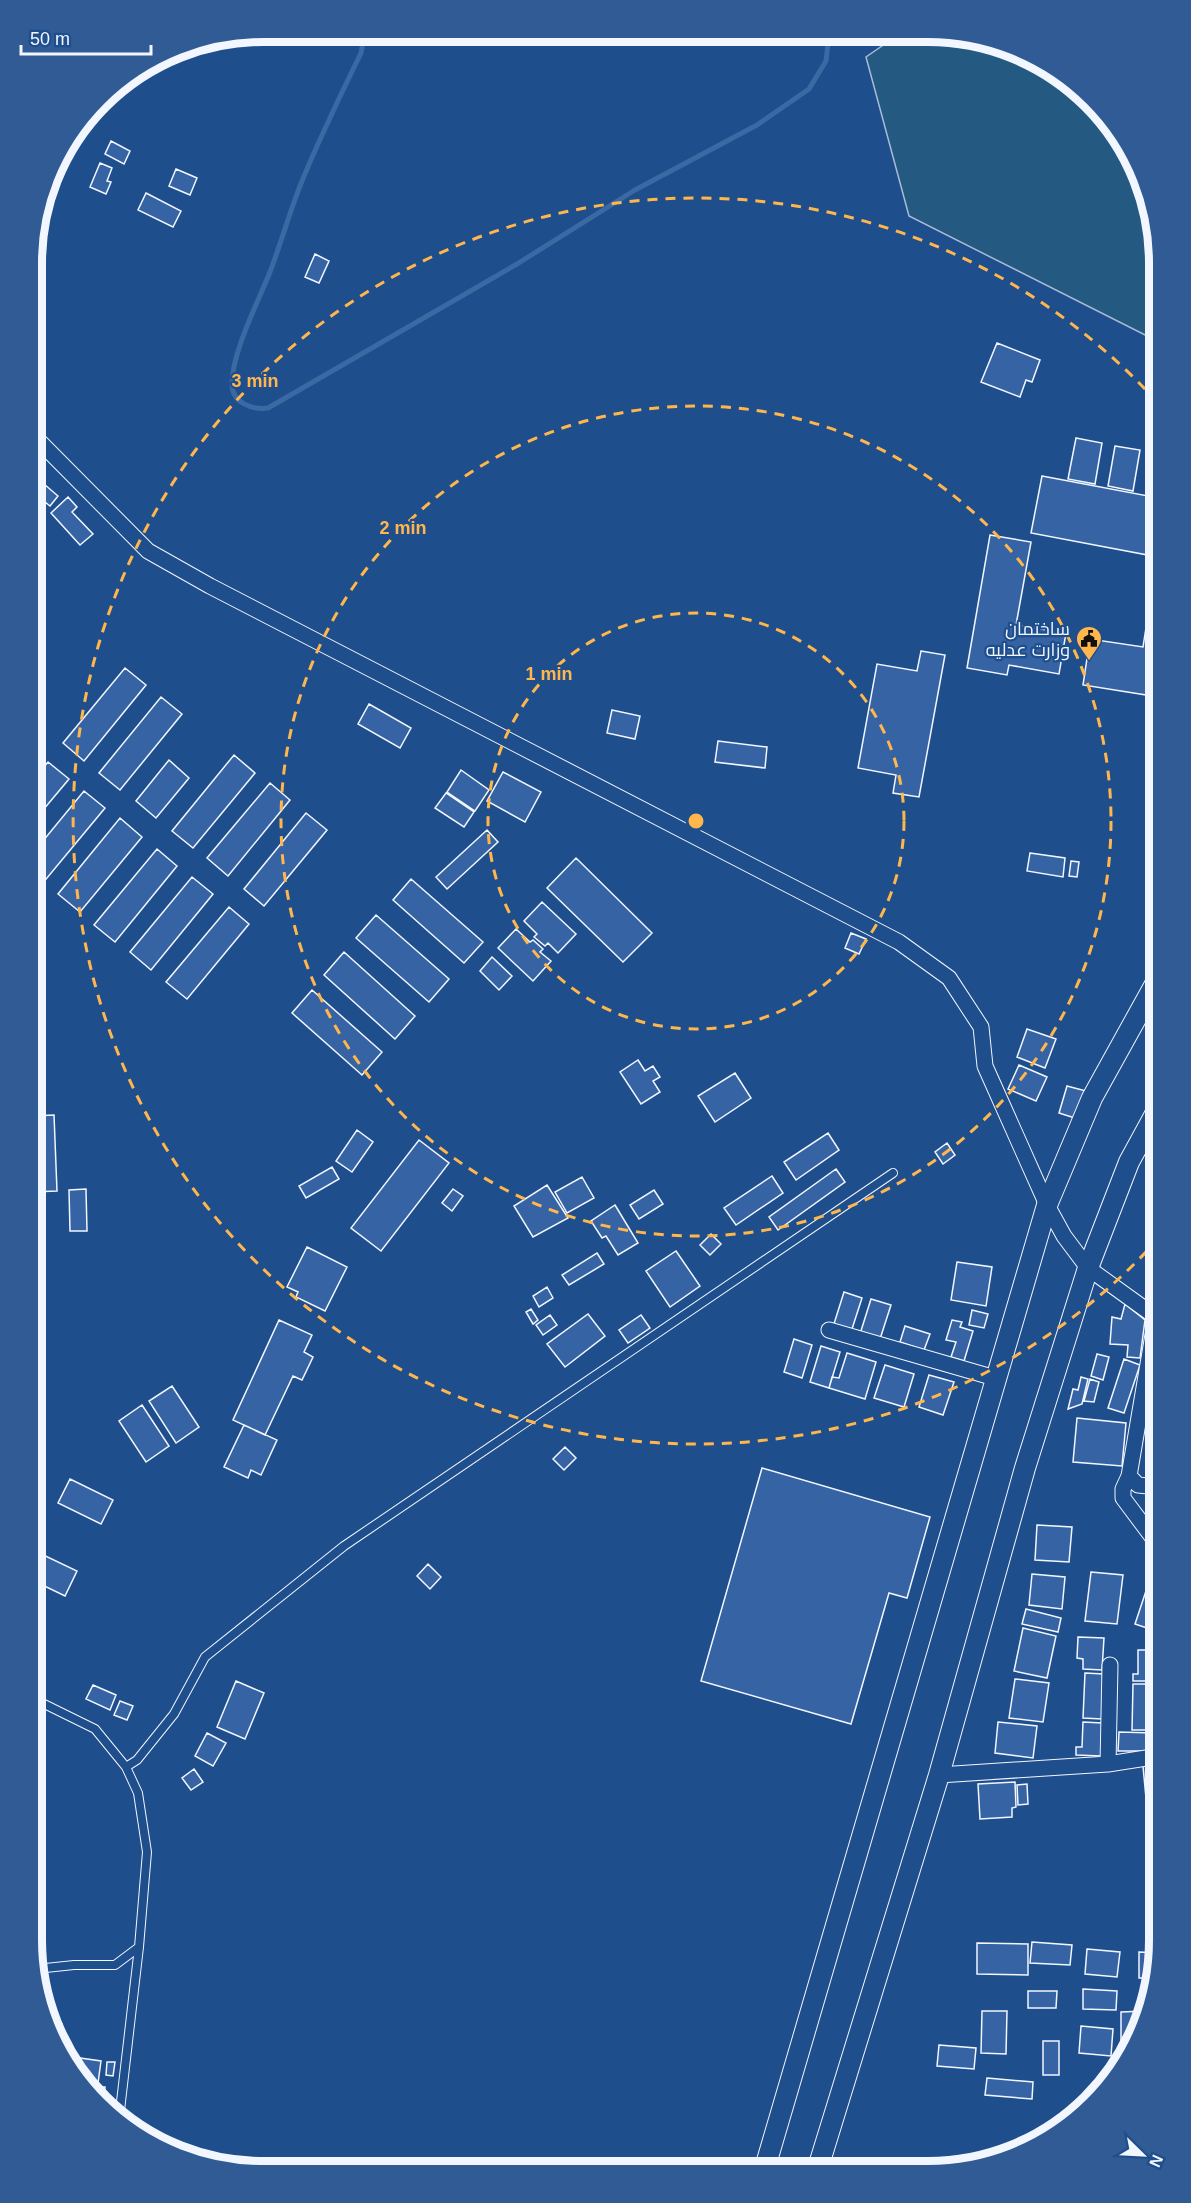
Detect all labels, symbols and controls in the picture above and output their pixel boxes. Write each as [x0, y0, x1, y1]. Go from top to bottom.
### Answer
scale bar [21, 18, 152, 56]
text: 50 m [30, 29, 70, 49]
text: 3 min [231, 371, 279, 391]
text: 2 min [379, 518, 427, 538]
place label: ساختمان وزارت عدلیه [986, 619, 1070, 661]
public building icon: ساختمان وزارت عدلیه [1074, 624, 1104, 662]
text: 1 min [525, 664, 573, 684]
centre of rings [686, 811, 706, 831]
north arrow [1113, 2125, 1173, 2185]
text: N [1146, 2152, 1166, 2170]

